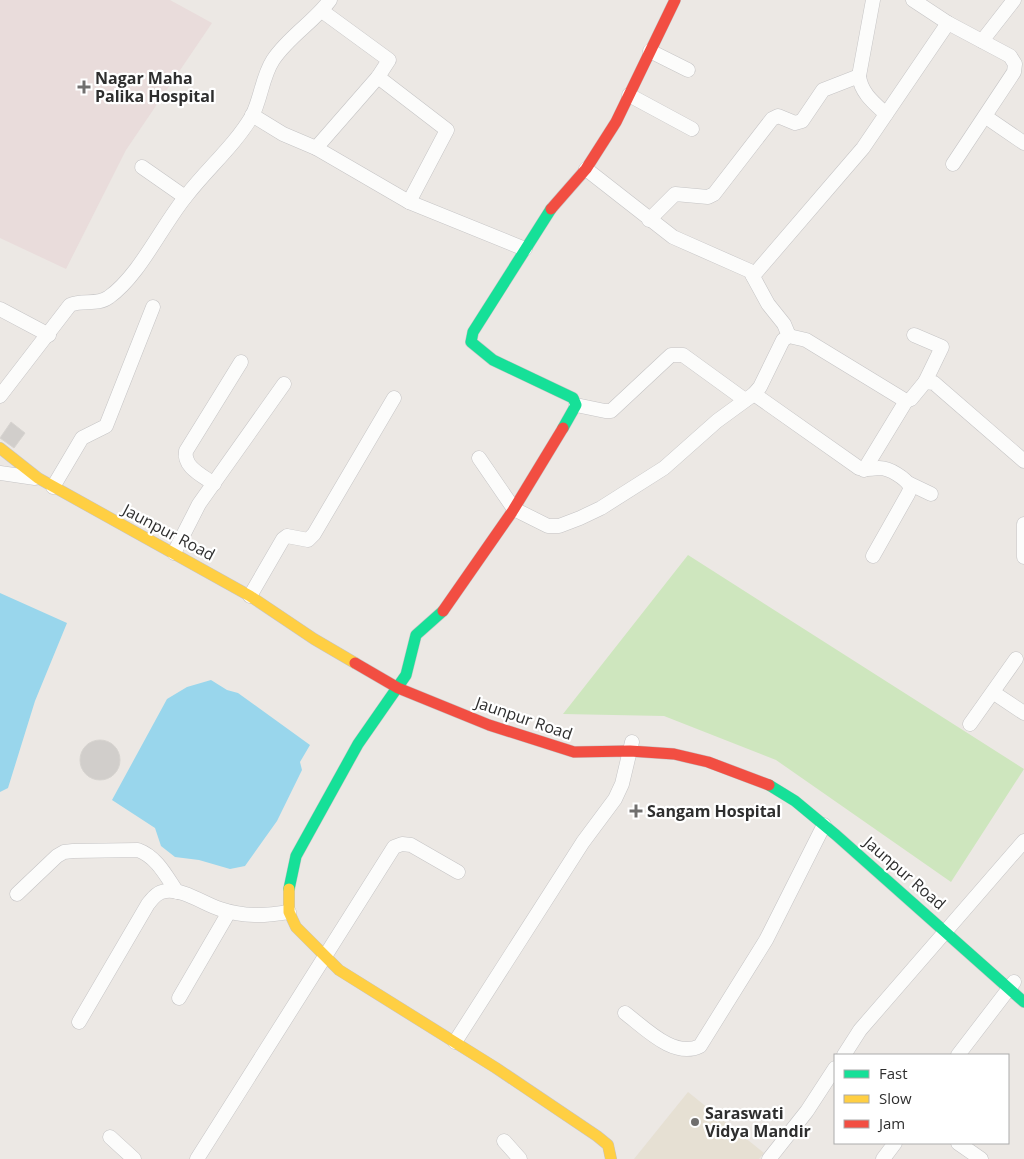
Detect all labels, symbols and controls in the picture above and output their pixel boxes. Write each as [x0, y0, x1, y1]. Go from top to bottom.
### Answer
place label: Nagar Maha Palika Hospital [95, 67, 215, 107]
marker: Nagar Maha Palika Hospital [77, 80, 91, 94]
street label: Jaunpur Road [117, 498, 219, 565]
street label: Jaunpur Road [471, 690, 575, 745]
place label: Sangam Hospital [647, 800, 781, 822]
marker: Sangam Hospital [629, 804, 643, 818]
street label: Jaunpur Road [858, 830, 950, 915]
legend [834, 1054, 1009, 1144]
text: Fast [879, 1063, 908, 1083]
text: Slow [879, 1088, 912, 1108]
place label: Saraswati Vidya Mandir [705, 1102, 811, 1142]
text: Jam [877, 1113, 905, 1133]
marker: Saraswati Vidya Mandir [689, 1116, 701, 1128]

